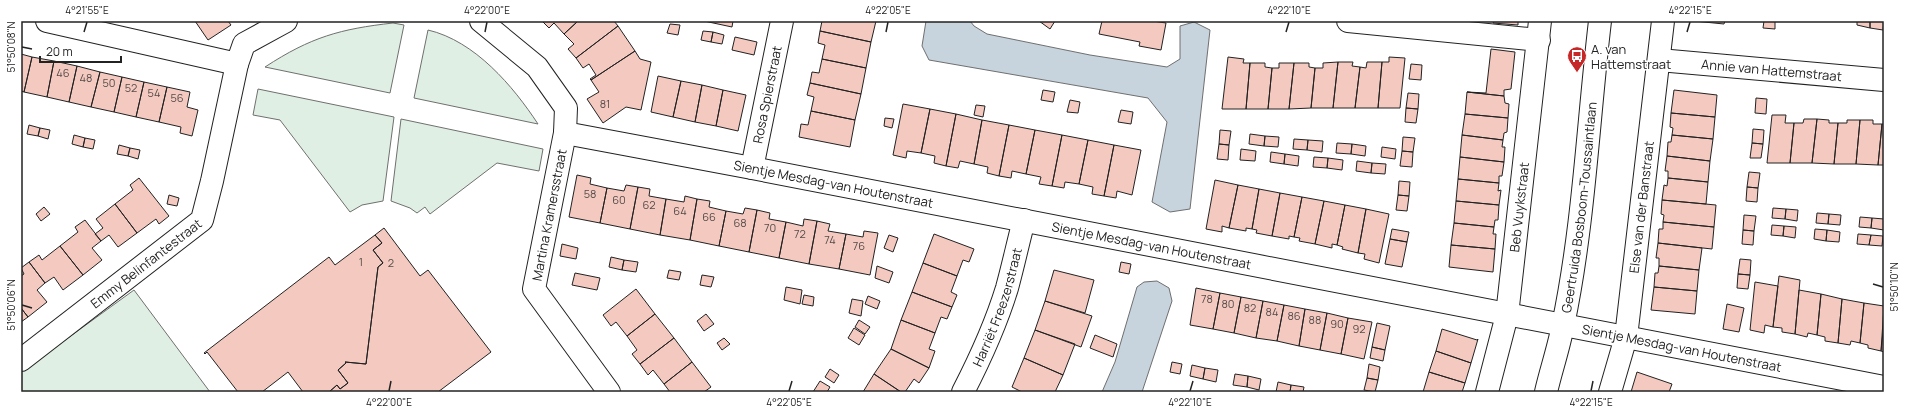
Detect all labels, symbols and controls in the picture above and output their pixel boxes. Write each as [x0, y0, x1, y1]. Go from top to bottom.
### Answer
text: 4°21'55"E [65, 3, 109, 17]
text: 4°22'00"E [464, 3, 510, 17]
text: 4°22'05"E [865, 3, 911, 17]
text: 4°22'10"E [1267, 3, 1311, 17]
text: 4°22'15"E [1668, 3, 1712, 17]
text: 51°50'08"N [4, 21, 18, 72]
scale bar [40, 38, 121, 64]
place label: A. van Hattemstraat [1591, 40, 1671, 73]
text: 20 m [46, 43, 73, 60]
street label: Rosa Spierstraat [748, 44, 786, 145]
bus stop icon: A. van Hattemstraat [1566, 45, 1588, 73]
street label: Annie van Hattemstraat [1700, 55, 1843, 85]
house number: 46 [56, 65, 70, 80]
house number: 48 [80, 70, 92, 85]
house number: 50 [102, 75, 116, 90]
house number: 52 [125, 80, 137, 95]
house number: 54 [148, 85, 160, 100]
house number: 56 [170, 90, 184, 105]
house number: 81 [600, 96, 610, 111]
street label: Geertruida Bosboom-Toussaintlaan [1557, 101, 1601, 314]
street label: Else van der Banstraat [1625, 140, 1658, 274]
street label: Martina Kramersstraat [527, 148, 571, 282]
street label: Sientje Mesdag-van Houtenstraat [732, 156, 935, 212]
street label: Beb Vuykstraat [1505, 161, 1533, 253]
house number: 58 [584, 186, 596, 201]
house number: 60 [612, 192, 626, 207]
house number: 62 [642, 197, 656, 212]
house number: 64 [673, 203, 687, 218]
house number: 66 [702, 209, 716, 224]
street label: Emmy Belinfantestraat [87, 215, 205, 312]
house number: 68 [733, 215, 747, 230]
street label: Sientje Mesdag-van Houtenstraat [1050, 217, 1253, 273]
house number: 70 [764, 220, 776, 235]
house number: 72 [794, 226, 806, 241]
house number: 74 [824, 232, 836, 247]
house number: 76 [853, 238, 865, 253]
street label: Harriët Freezerstraat [968, 246, 1026, 369]
house number: 1 [359, 254, 363, 269]
house number: 2 [388, 255, 394, 270]
text: 51°50'10"N [1887, 262, 1901, 311]
text: 51°50'06"N [4, 279, 18, 331]
house number: 78 [1201, 291, 1213, 306]
house number: 80 [1221, 296, 1235, 311]
house number: 82 [1244, 300, 1256, 315]
house number: 84 [1266, 304, 1278, 319]
house number: 86 [1287, 308, 1301, 323]
house number: 88 [1309, 312, 1321, 327]
house number: 90 [1330, 316, 1344, 331]
street label: Sientje Mesdag-van Houtenstraat [1581, 320, 1783, 376]
house number: 92 [1352, 321, 1366, 336]
text: 4°22'00"E [366, 395, 412, 409]
text: 4°22'05"E [766, 395, 812, 409]
text: 4°22'10"E [1168, 395, 1212, 409]
text: 4°22'15"E [1569, 395, 1613, 409]

